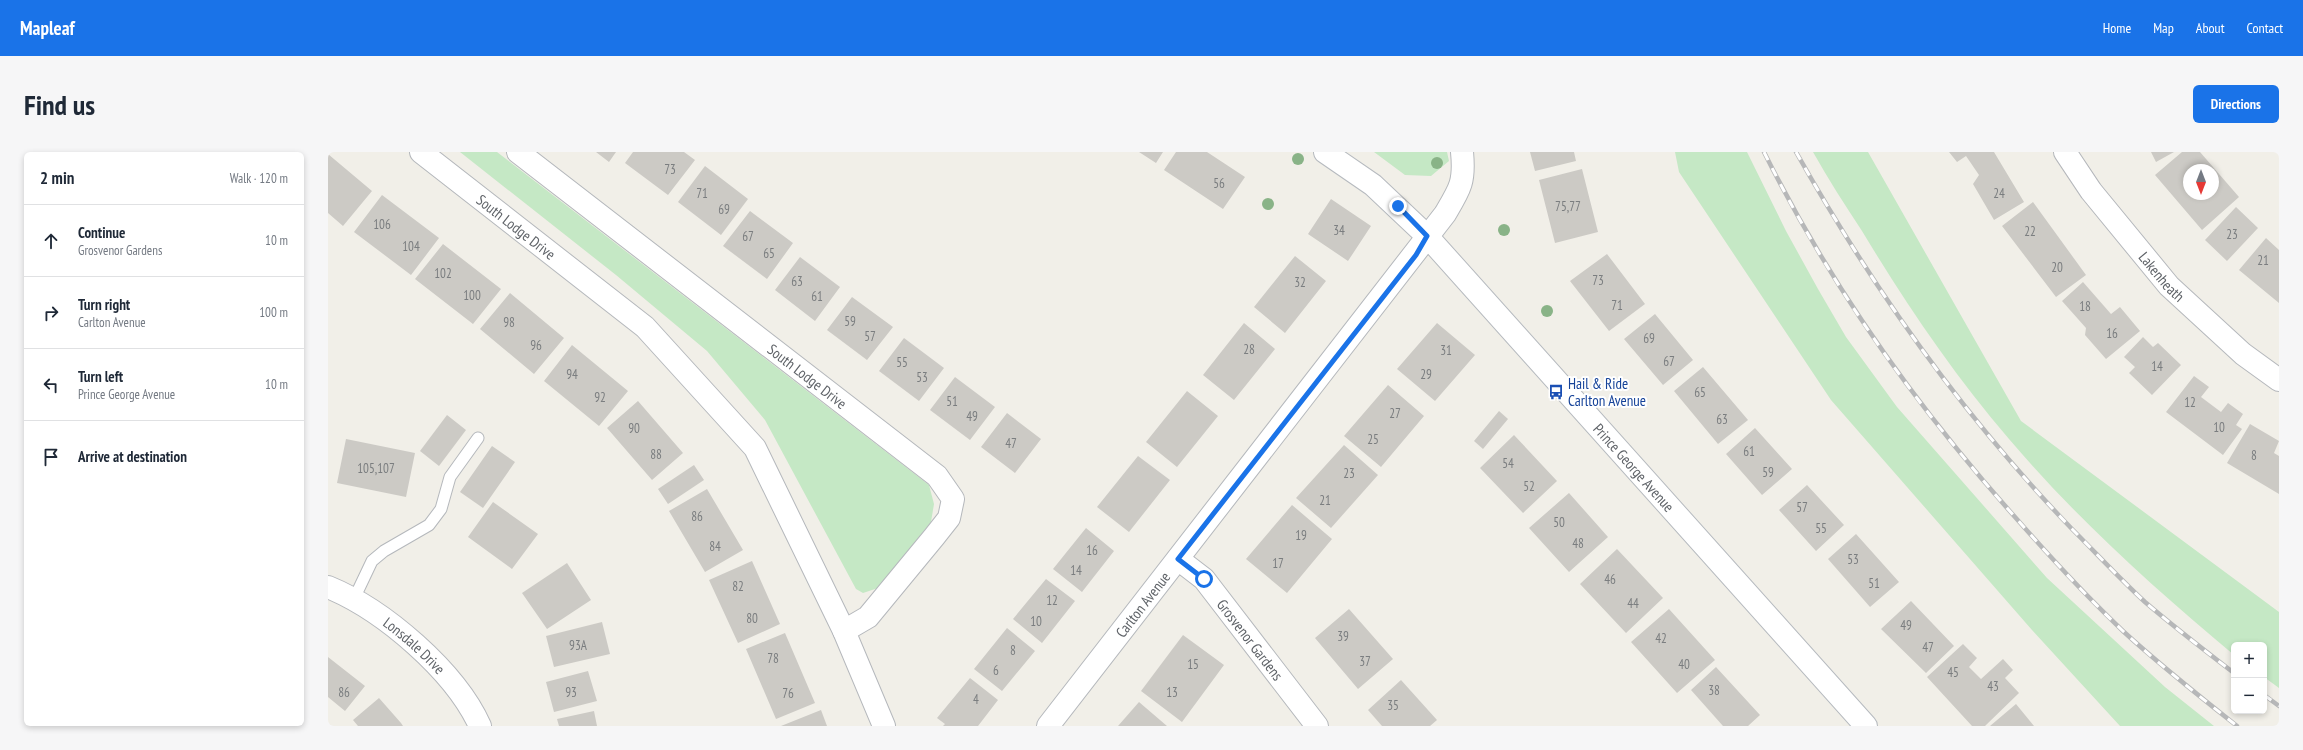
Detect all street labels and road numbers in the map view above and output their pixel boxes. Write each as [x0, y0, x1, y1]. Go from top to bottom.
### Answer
street label: South Lodge Drive [473, 190, 560, 263]
street label: Lakenheath [2135, 248, 2189, 305]
street label: South Lodge Drive [764, 339, 851, 412]
street label: Prince George Avenue [1590, 419, 1679, 515]
street label: Carlton Avenue [1111, 568, 1174, 641]
street label: Grosvenor Gardens [1213, 595, 1288, 684]
street label: Lonsdale Drive [380, 613, 450, 678]

